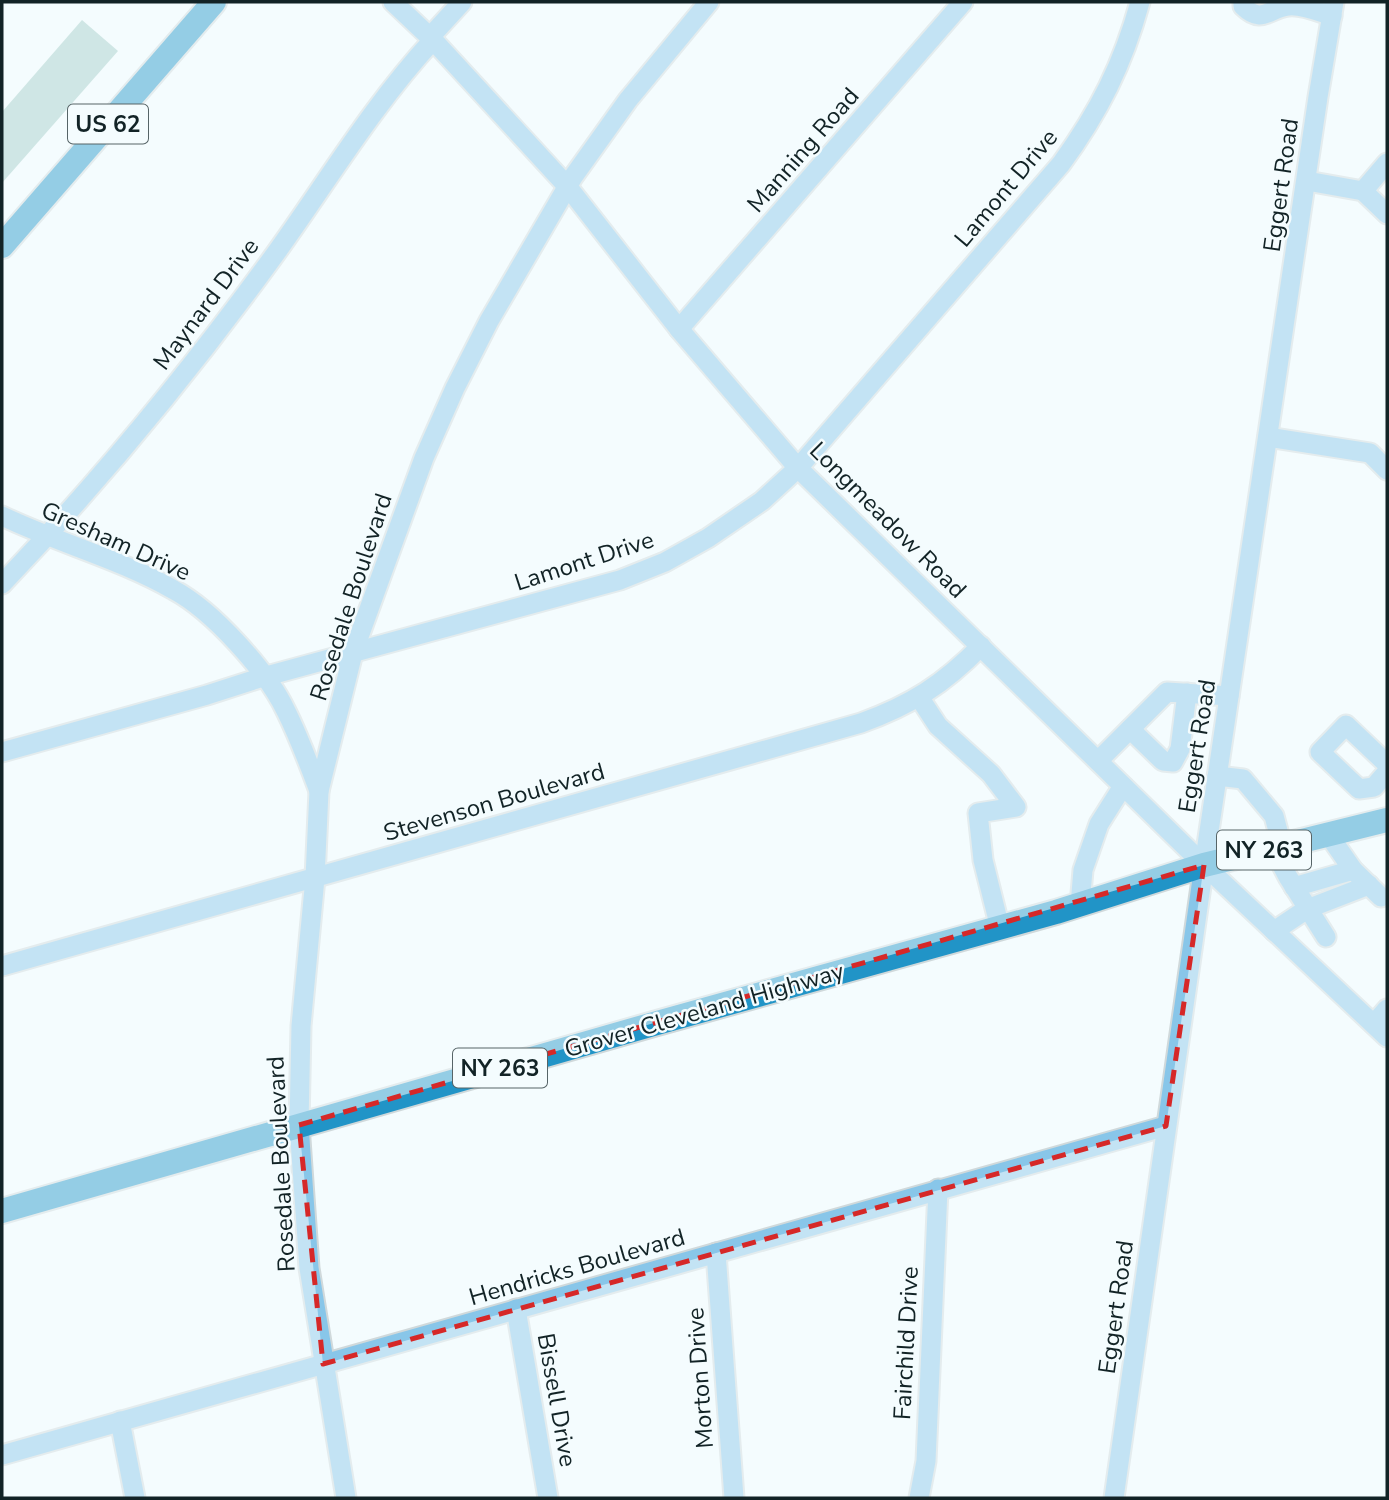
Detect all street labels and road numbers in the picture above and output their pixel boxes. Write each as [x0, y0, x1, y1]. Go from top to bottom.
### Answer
street label: Manning Road [740, 81, 866, 219]
road number: US 62 [68, 105, 148, 144]
street label: Eggert Road [1256, 116, 1306, 254]
street label: Lamont Drive [947, 122, 1065, 254]
street label: Maynard Drive [146, 232, 266, 376]
street label: Longmeadow Road [803, 435, 973, 605]
street label: Rosedale Boulevard [302, 489, 400, 705]
street label: Gresham Drive [36, 494, 196, 588]
street label: Lamont Drive [510, 523, 658, 599]
street label: Eggert Road [1171, 677, 1223, 815]
street label: Stevenson Boulevard [380, 755, 608, 849]
road number: NY 263 [1217, 830, 1311, 870]
street label: Grover Cleveland Highway [561, 955, 848, 1065]
road number: NY 263 [453, 1049, 547, 1088]
street label: Rosedale Boulevard [259, 1055, 303, 1273]
street label: Hendricks Boulevard [465, 1221, 689, 1313]
street label: Eggert Road [1091, 1238, 1141, 1376]
street label: Fairchild Drive [886, 1265, 926, 1421]
street label: Morton Drive [679, 1306, 721, 1450]
street label: Bissell Drive [530, 1331, 584, 1469]

